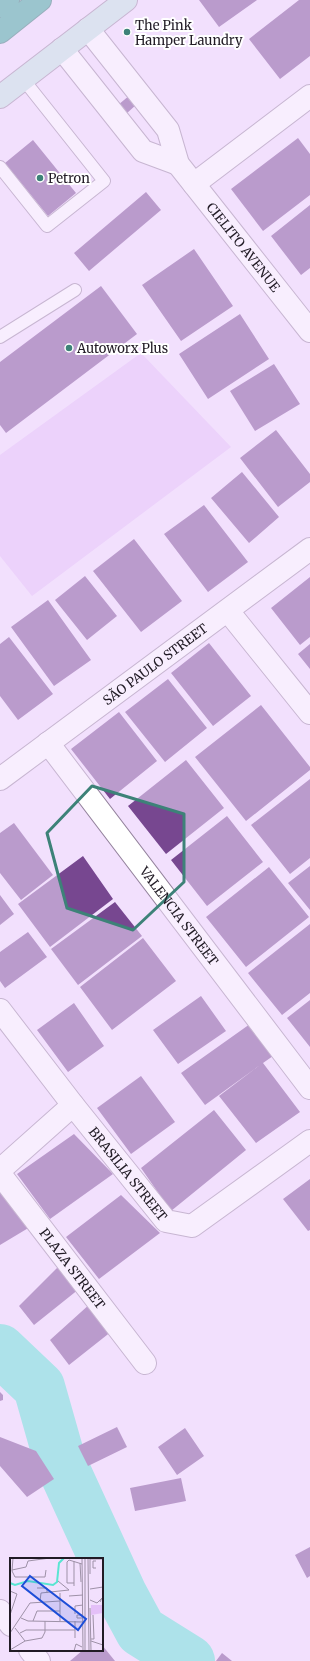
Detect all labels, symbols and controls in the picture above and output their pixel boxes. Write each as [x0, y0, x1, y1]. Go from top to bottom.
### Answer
place label: The Pink Hamper Laundry [135, 17, 243, 49]
marker: The Pink Hamper Laundry [122, 27, 132, 37]
place label: Petron [48, 170, 90, 187]
marker: Petron [35, 173, 45, 183]
street label: CIELITO AVENUE [203, 199, 284, 296]
place label: Autoworx Plus [76, 340, 168, 357]
marker: Autoworx Plus [64, 343, 74, 353]
street label: SÃO PAULO STREET [99, 620, 211, 709]
street label: VALENCIA STREET [135, 863, 222, 969]
street label: BRASILIA STREET [85, 1124, 171, 1225]
street label: PLAZA STREET [36, 1225, 109, 1313]
inset map [10, 1558, 103, 1651]

